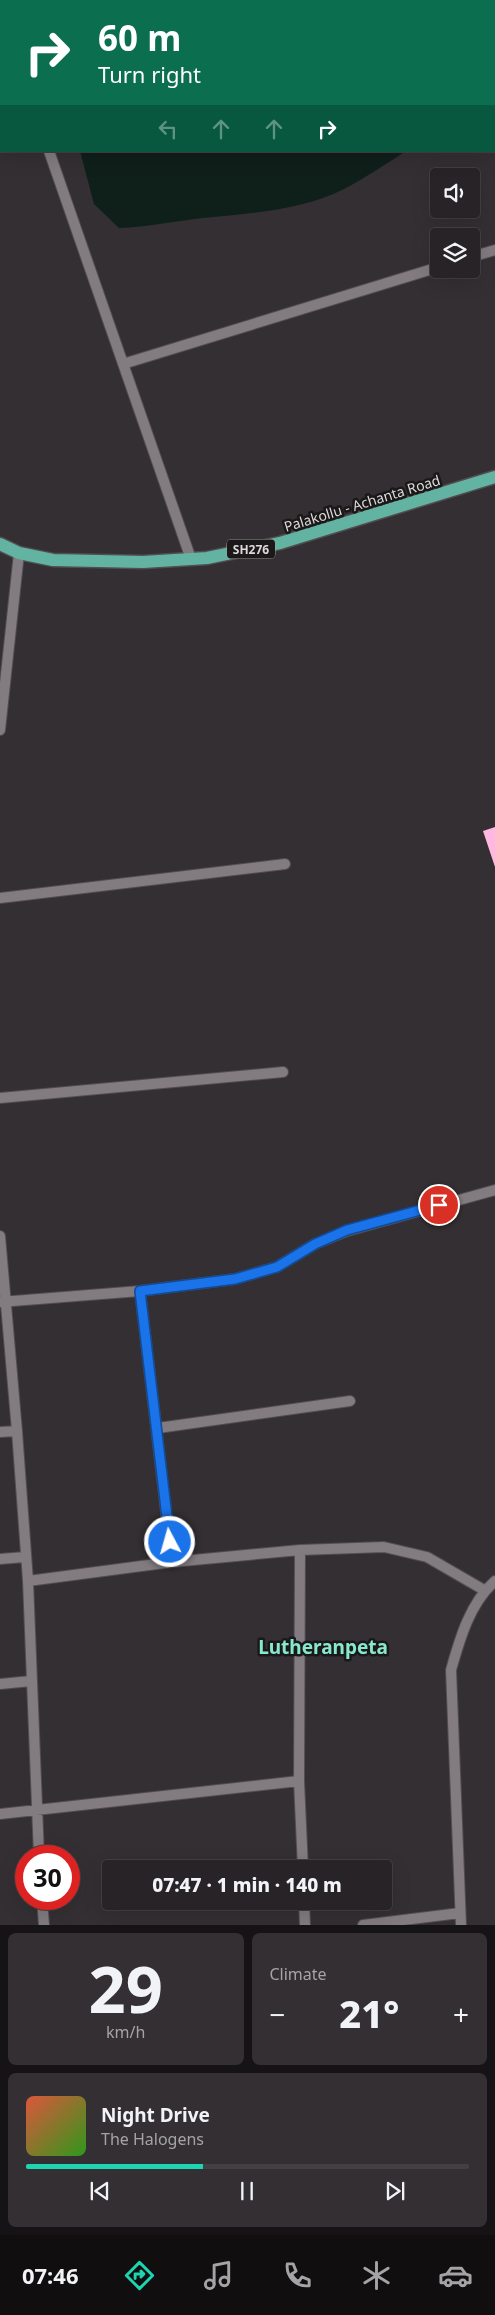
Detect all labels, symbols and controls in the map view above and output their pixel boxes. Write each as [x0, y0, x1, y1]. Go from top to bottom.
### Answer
text: 60 m [98, 14, 181, 61]
icon: right [15, 20, 80, 85]
text: Turn right [98, 59, 201, 89]
icon: left [154, 115, 182, 143]
icon: ahead [207, 115, 235, 143]
icon: ahead [260, 115, 288, 143]
icon: right [313, 115, 341, 143]
map controls [430, 168, 480, 278]
button: sound [430, 168, 480, 218]
button: layers [430, 228, 480, 278]
street label: Palakollu - Achanta Road [282, 470, 442, 536]
road number: SH276 [227, 540, 275, 558]
pin [418, 1184, 460, 1226]
icon: arrive [425, 1191, 453, 1219]
position arrow [143, 1515, 195, 1567]
district label: Lutheranpeta [258, 1634, 388, 1660]
speed limit sign: 30 [15, 1845, 80, 1910]
text: 07:47 · 1 min · 140 m [152, 1872, 342, 1898]
text: 29 [89, 1944, 163, 2032]
text: Climate [270, 1963, 327, 1985]
text: 21° [339, 1987, 399, 2039]
text: − [270, 1995, 286, 2033]
text: + [453, 1995, 469, 2033]
text: km/h [106, 2021, 145, 2043]
text: Night Drive [101, 2102, 210, 2128]
text: The Halogens [101, 2128, 204, 2150]
icon: previous [86, 2177, 114, 2205]
icon: pause [233, 2177, 261, 2205]
icon: next [381, 2177, 409, 2205]
icon: directions [122, 2258, 157, 2293]
icon: music [201, 2258, 236, 2293]
icon: phone [280, 2258, 315, 2293]
icon: climate [359, 2258, 394, 2293]
icon: car [438, 2258, 473, 2293]
text: 07:46 [22, 2260, 78, 2290]

